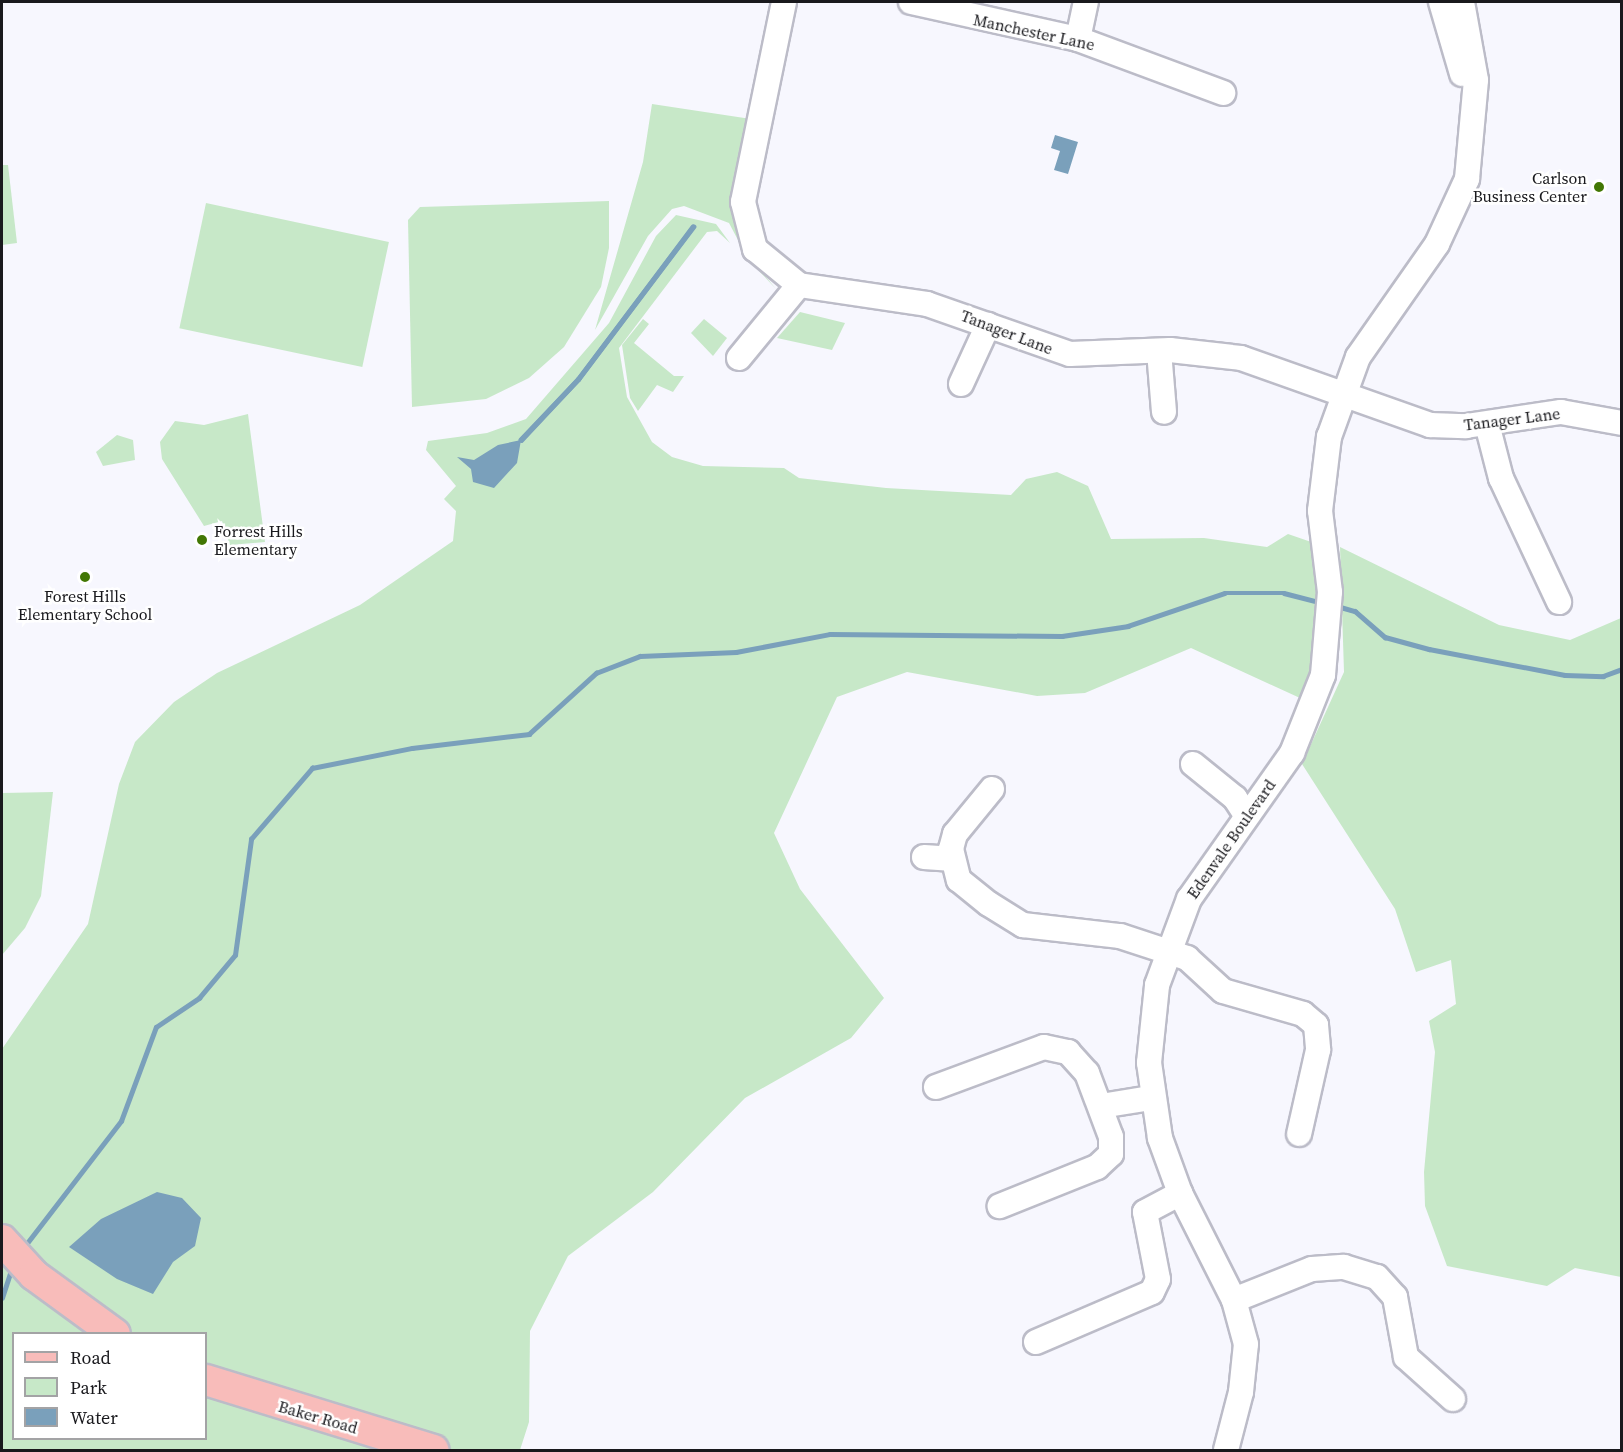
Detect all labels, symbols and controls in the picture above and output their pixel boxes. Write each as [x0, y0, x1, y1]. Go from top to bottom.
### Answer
street label: Manchester Lane [972, 10, 1096, 54]
place label: Carlson Business Center [1473, 168, 1587, 206]
marker: Carlson Business Center [1592, 180, 1606, 194]
street label: Tanager Lane [958, 306, 1056, 358]
street label: Tanager Lane [1463, 404, 1561, 434]
place label: Forrest Hills Elementary [214, 521, 303, 559]
marker: Forrest Hills Elementary [195, 533, 209, 547]
marker: Forest Hills Elementary School [78, 570, 92, 584]
place label: Forest Hills Elementary School [18, 586, 152, 624]
street label: Edenvale Boulevard [1183, 776, 1279, 902]
legend [12, 1332, 207, 1440]
text: Road [70, 1345, 111, 1370]
text: Park [70, 1375, 107, 1400]
street label: Baker Road [276, 1397, 360, 1437]
text: Water [70, 1405, 118, 1430]

